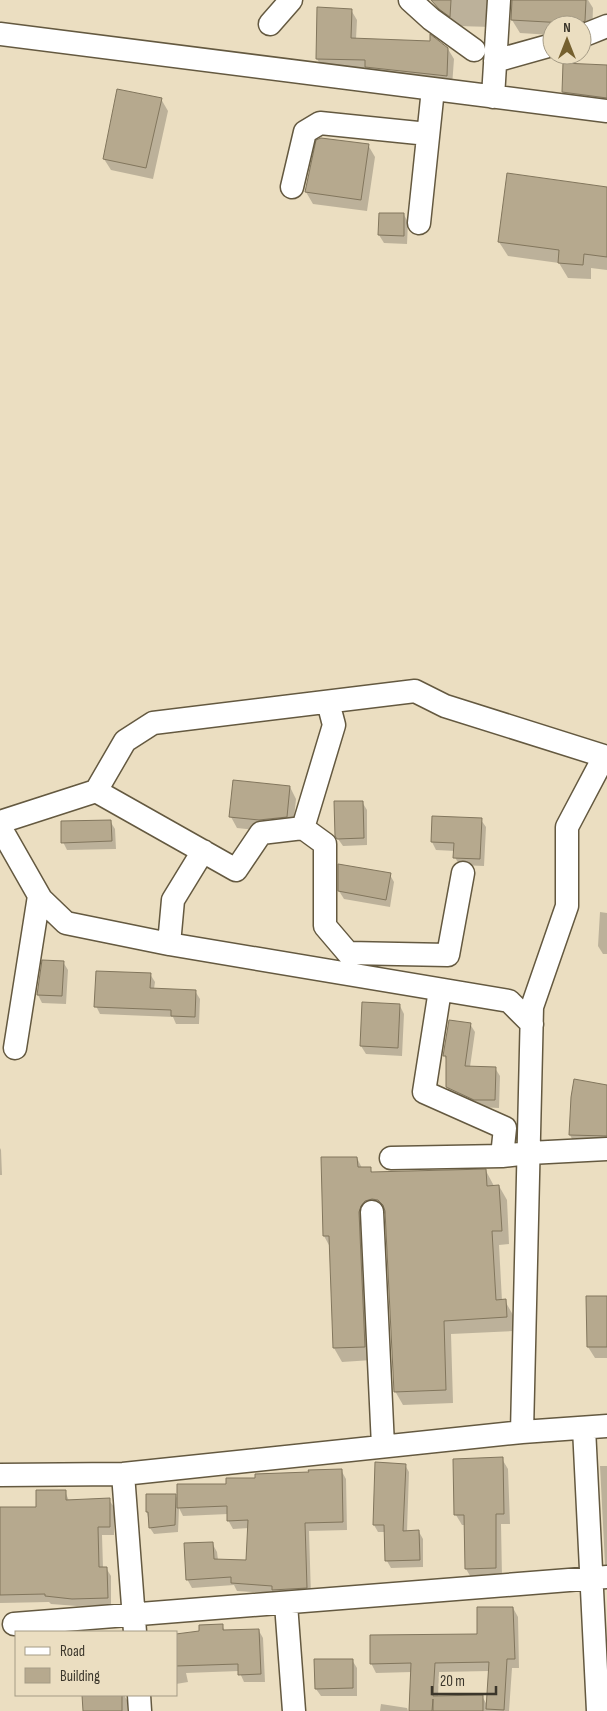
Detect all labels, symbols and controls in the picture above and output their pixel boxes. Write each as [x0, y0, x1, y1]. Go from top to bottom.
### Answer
north arrow [542, 15, 592, 65]
text: N [563, 19, 571, 36]
legend [15, 1631, 178, 1696]
text: Road [60, 1642, 85, 1661]
scale bar [432, 1664, 496, 1696]
text: Building [60, 1667, 100, 1686]
text: 20 m [440, 1672, 465, 1691]

